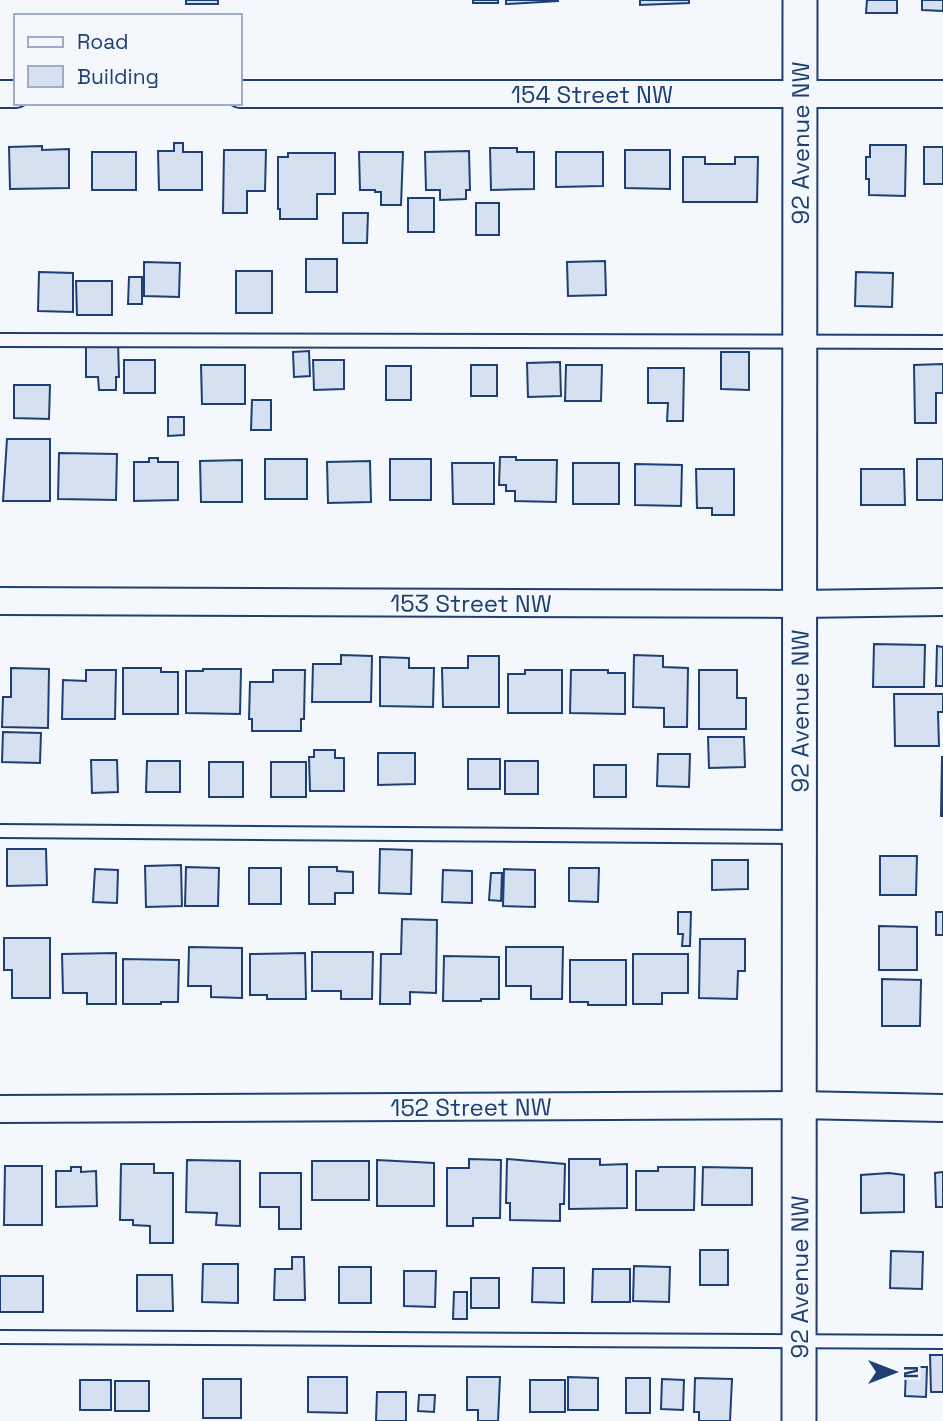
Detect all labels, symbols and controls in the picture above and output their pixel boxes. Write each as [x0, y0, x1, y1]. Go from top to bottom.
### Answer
legend [14, 14, 242, 105]
text: Road [77, 28, 129, 55]
street label: 92 Avenue NW [784, 61, 815, 225]
text: Building [77, 63, 159, 90]
street label: 154 Street NW [511, 79, 673, 110]
street label: 153 Street NW [390, 587, 552, 619]
street label: 92 Avenue NW [784, 629, 815, 793]
street label: 152 Street NW [390, 1091, 552, 1123]
street label: 92 Avenue NW [784, 1195, 815, 1359]
north arrow [859, 1337, 929, 1407]
text: N [898, 1366, 923, 1378]

